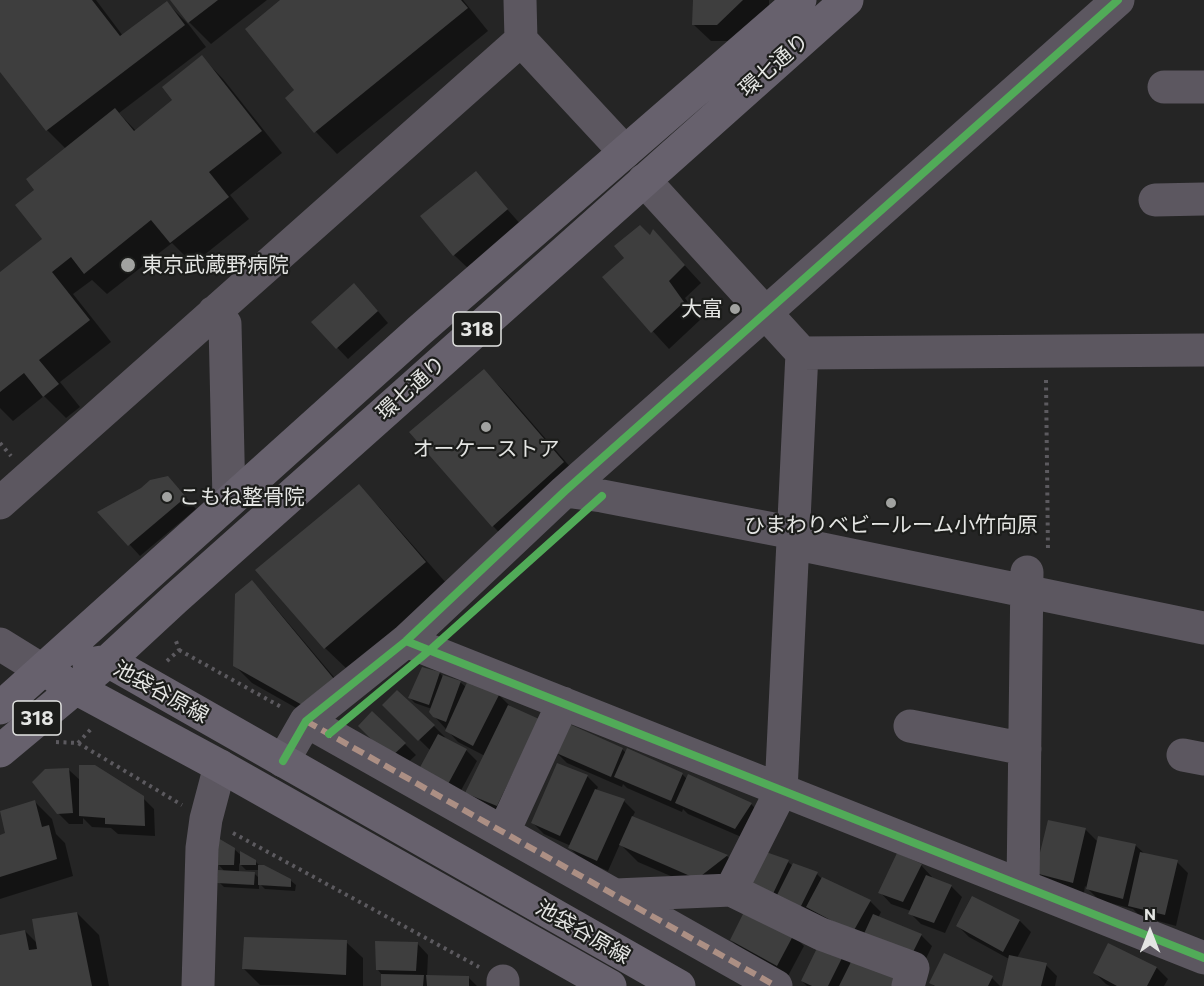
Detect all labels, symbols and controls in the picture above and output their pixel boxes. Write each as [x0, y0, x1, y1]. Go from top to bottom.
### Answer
street label: 環七通り [734, 28, 814, 102]
place label: 東京武蔵野病院 [142, 252, 289, 278]
marker: 東京武蔵野病院 [119, 256, 137, 274]
place label: 大富 [681, 296, 723, 322]
marker: 大富 [728, 302, 742, 316]
road number: 318 [453, 312, 501, 346]
street label: 環七通り [371, 351, 451, 425]
marker: オーケーストア [479, 420, 493, 434]
place label: オーケーストア [413, 436, 559, 462]
place label: こもね整骨院 [179, 484, 305, 510]
marker: こもね整骨院 [160, 490, 174, 504]
marker: ひまわりベビールーム小竹向原 [884, 496, 898, 510]
place label: ひまわりベビールーム小竹向原 [744, 512, 1038, 538]
street label: 池袋谷原線 [109, 656, 213, 728]
road number: 318 [13, 701, 61, 735]
street label: 池袋谷原線 [531, 895, 635, 969]
north arrow [1120, 902, 1180, 962]
text: N [1144, 904, 1156, 923]

